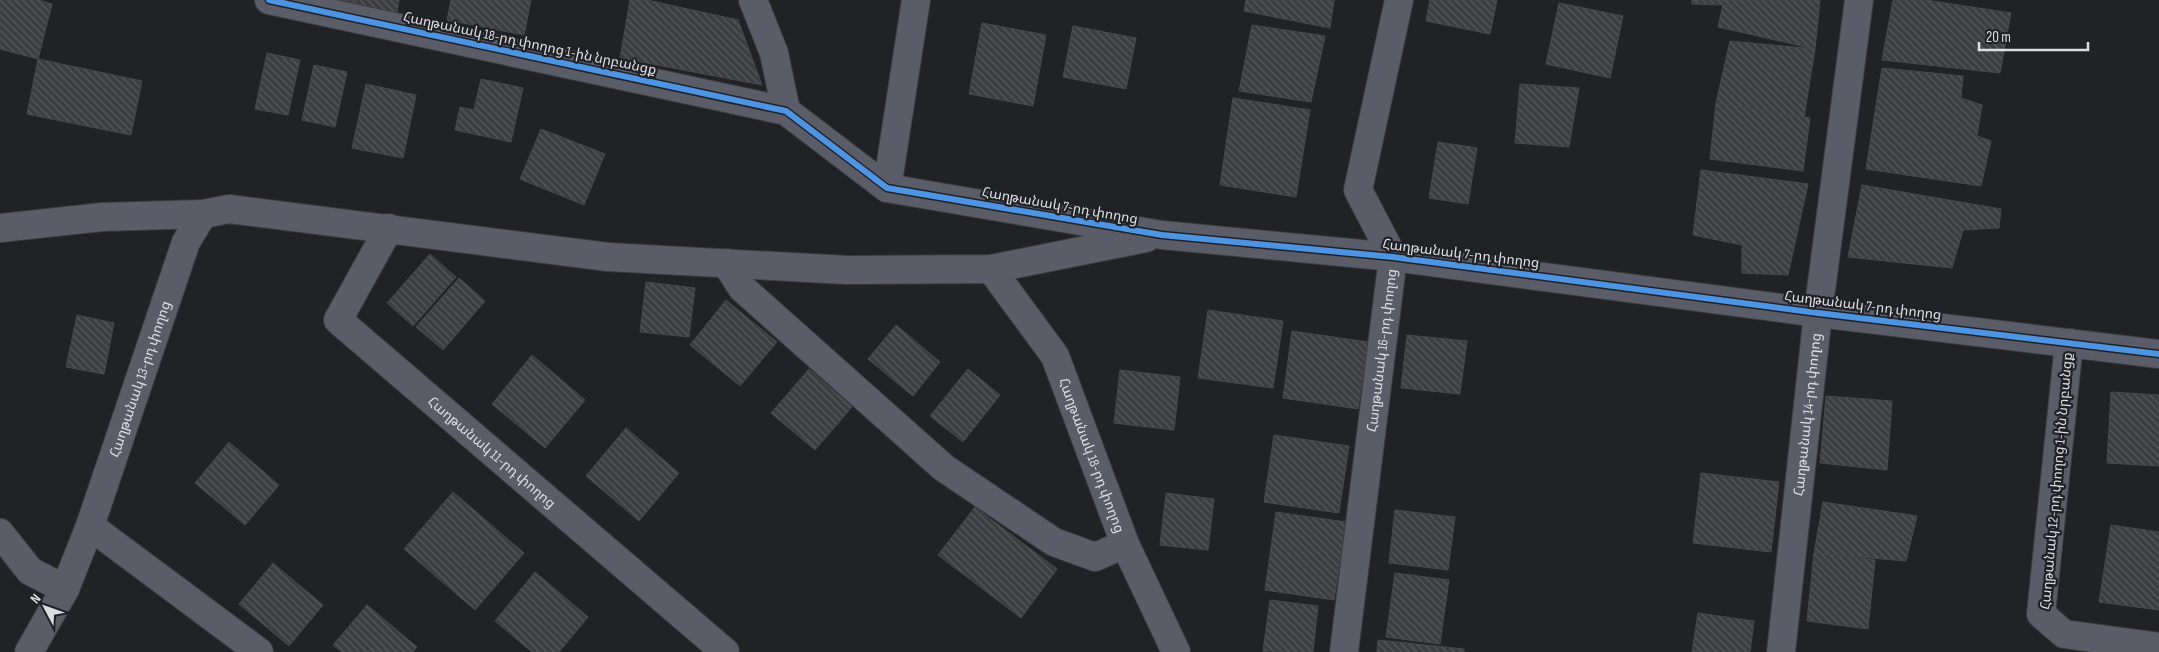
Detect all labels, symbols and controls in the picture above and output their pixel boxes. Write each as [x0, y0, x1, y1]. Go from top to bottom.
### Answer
street label: Հաղթանակ 18-րդ փողոց 1-ին նրբանցք [402, 8, 658, 79]
scale bar [1979, 20, 2088, 52]
text: 20 m [1986, 28, 2011, 47]
street label: Հաղթանակ 7-րդ փողոց [981, 183, 1139, 228]
street label: Հաղթանակ 7-րդ փողոց [1381, 235, 1540, 272]
street label: Հաղթանակ 16-րդ փողոց [1363, 268, 1400, 433]
street label: Հաղթանակ 7-րդ փողոց [1783, 287, 1942, 324]
street label: Հաղթանակ 13-րդ փողոց [106, 299, 174, 460]
street label: Հաղթանակ 14-րդ փողոց [1790, 332, 1825, 497]
street label: Հաղթանակ 12-րդ փողոց 1-ին նրբանցք [2037, 352, 2076, 610]
street label: Հաղթանակ 18-րդ փողոց [1055, 376, 1128, 535]
street label: Հաղթանակ 11-րդ փողոց [424, 393, 559, 512]
north arrow [20, 582, 70, 632]
text: N [27, 590, 44, 607]

